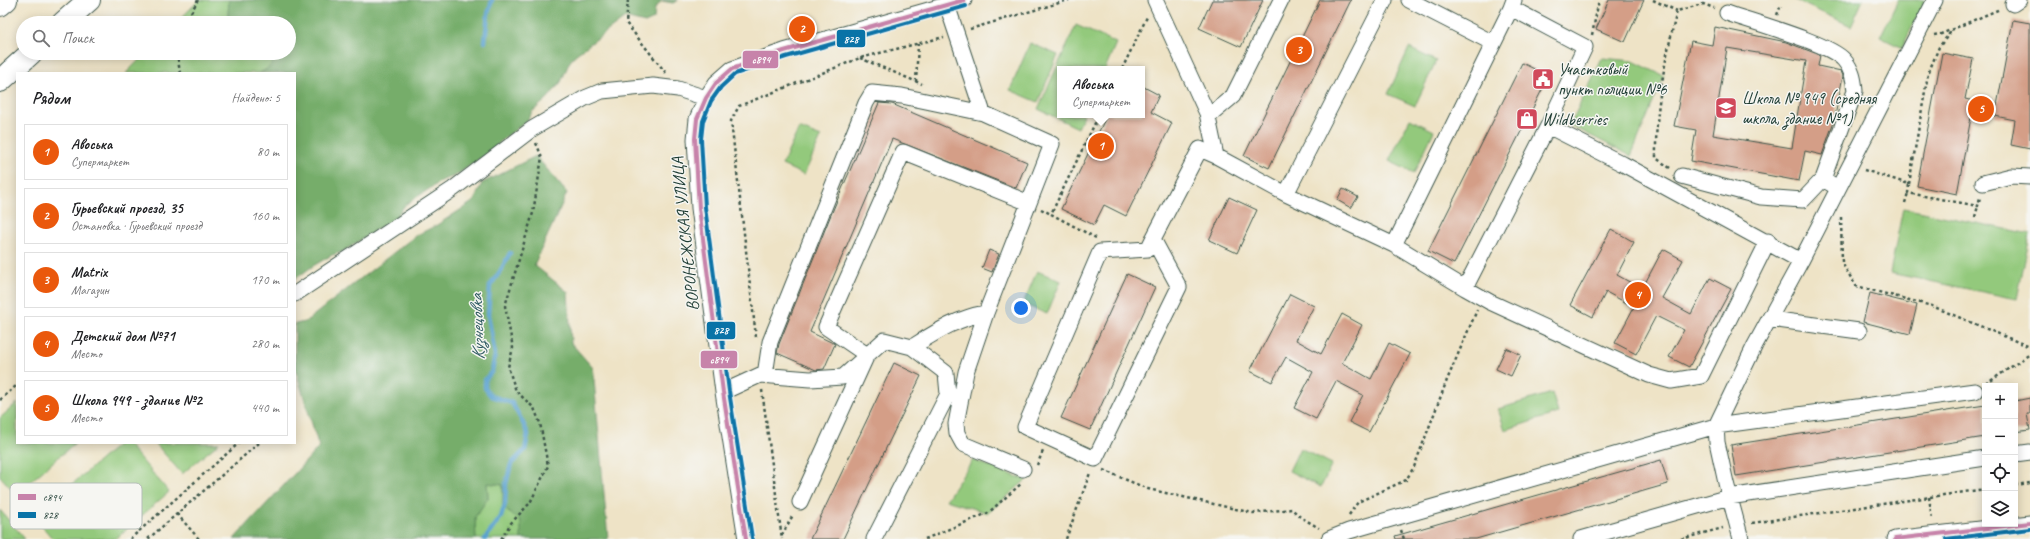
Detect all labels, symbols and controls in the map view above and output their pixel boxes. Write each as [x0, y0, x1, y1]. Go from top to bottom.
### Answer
pin: 2 [789, 14, 815, 44]
search box [16, 16, 296, 60]
icon: search [30, 27, 52, 49]
text: Поиск [62, 29, 94, 48]
line badge: 828 [836, 29, 866, 48]
text: 828 [844, 32, 860, 46]
pin: 3 [1286, 35, 1312, 65]
line badge: с894 [742, 50, 779, 69]
text: с894 [752, 52, 772, 66]
place label: Участковый пункт полиции №6 [1558, 59, 1668, 100]
popup [1057, 66, 1145, 118]
public building icon: Участковый пункт полиции №6 [1530, 66, 1556, 92]
text: Авоська [1072, 75, 1113, 94]
text: Рядом [32, 88, 70, 109]
place label: Школа № 949 (средняя школа, здание №1) [1742, 88, 1877, 130]
text: Найдено: 5 [232, 90, 280, 106]
text: Супермаркет [1072, 94, 1130, 110]
pin: 5 [1968, 94, 1994, 124]
school or university icon: Школа № 949 (средняя школа, здание №1) [1713, 95, 1739, 121]
shop icon: Wildberries [1514, 106, 1540, 132]
place label: Wildberries [1542, 109, 1609, 130]
pin: 1 [1088, 131, 1114, 161]
text: Авоська [71, 135, 112, 154]
text: 1 [43, 144, 49, 160]
text: 80 m [257, 144, 279, 160]
text: Супермаркет [71, 154, 129, 170]
street label: ВОРОНЕЖСКАЯ УЛИЦА [666, 156, 704, 312]
text: Гурьевский проезд, 35 [71, 199, 183, 218]
text: 2 [43, 208, 49, 224]
text: 160 m [251, 208, 279, 224]
text: Остановка · Гурьевский проезд [71, 218, 202, 234]
text: Matrix [71, 263, 107, 282]
text: 3 [43, 272, 49, 288]
text: 170 m [251, 272, 279, 288]
pin: 4 [1625, 280, 1651, 310]
text: Магазин [71, 282, 109, 298]
water label: Кузнецовка [465, 291, 490, 360]
your location [1011, 298, 1031, 318]
line badge: 828 [706, 321, 736, 340]
text: 828 [714, 323, 730, 337]
text: Детский дом №71 [71, 327, 175, 346]
text: 4 [43, 336, 49, 352]
text: 280 m [251, 336, 279, 352]
text: Место [71, 346, 102, 362]
line badge: с894 [700, 350, 738, 369]
text: с894 [710, 352, 730, 366]
map controls [1982, 383, 2018, 527]
button: + [1982, 383, 2018, 419]
text: Школа 949 - здание №2 [71, 391, 202, 410]
text: 5 [43, 400, 49, 416]
text: 440 m [251, 400, 279, 416]
text: Место [71, 410, 102, 426]
button: − [1982, 419, 2018, 455]
button: locate [1982, 455, 2018, 491]
legend [10, 483, 142, 529]
text: с894 [43, 490, 63, 504]
button: layers [1982, 491, 2018, 527]
text: 828 [43, 508, 59, 522]

